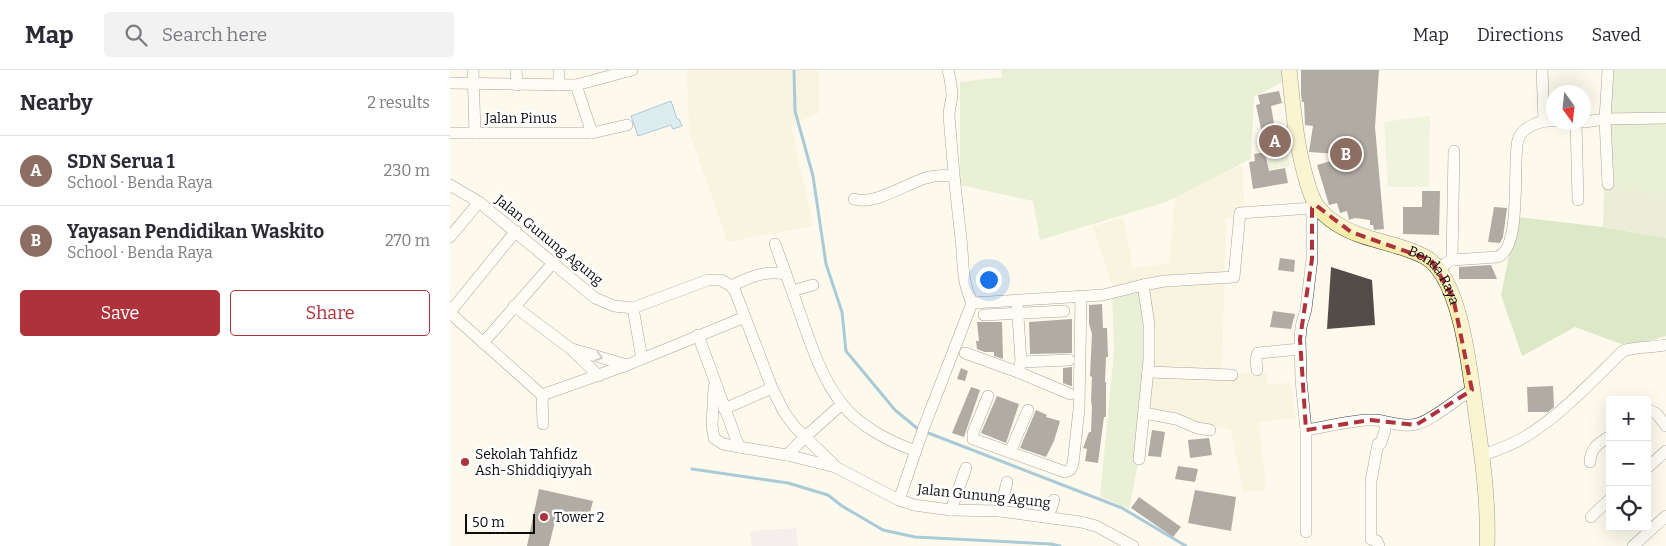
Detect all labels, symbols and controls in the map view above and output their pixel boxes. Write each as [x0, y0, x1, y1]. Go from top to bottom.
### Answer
search box [104, 12, 454, 57]
text: Map [25, 21, 74, 49]
icon: search [122, 21, 150, 49]
text: Search here [162, 23, 267, 46]
text: Map [1413, 24, 1449, 46]
text: Directions [1477, 24, 1564, 46]
text: Saved [1592, 24, 1641, 46]
north arrow [1546, 85, 1591, 130]
text: Nearby [20, 90, 93, 116]
text: 2 results [367, 93, 430, 112]
street label: Jalan Pinus [484, 110, 557, 127]
pin: A [1259, 122, 1291, 160]
pin: B [1330, 135, 1362, 173]
text: SDN Serua 1 [67, 150, 175, 173]
text: A [30, 161, 42, 180]
text: 230 m [383, 161, 430, 180]
text: School · Benda Raya [67, 173, 213, 192]
street label: Jalan Gunung Agung [491, 191, 606, 289]
text: Yayasan Pendidikan Waskito [67, 220, 324, 243]
text: B [31, 231, 41, 250]
text: 270 m [385, 231, 430, 250]
street label: Benda Raya [1406, 242, 1464, 307]
text: School · Benda Raya [67, 243, 213, 262]
your location [976, 267, 1002, 293]
button: Save [20, 290, 220, 336]
button: Share [230, 290, 430, 336]
one-way arrow [595, 351, 603, 362]
map controls [1606, 396, 1651, 531]
button: + [1606, 396, 1651, 441]
button: − [1606, 441, 1651, 486]
place label: Sekolah Tahfidz Ash-Shiddiqiyyah [475, 446, 592, 479]
marker: Sekolah Tahfidz Ash-Shiddiqiyyah [459, 456, 471, 468]
street label: Jalan Gunung Agung [916, 480, 1052, 511]
button: locate [1606, 486, 1651, 531]
place label: Tower 2 [554, 509, 604, 526]
scale bar [465, 511, 535, 534]
marker: Tower 2 [538, 511, 550, 523]
text: 50 m [472, 514, 505, 531]

